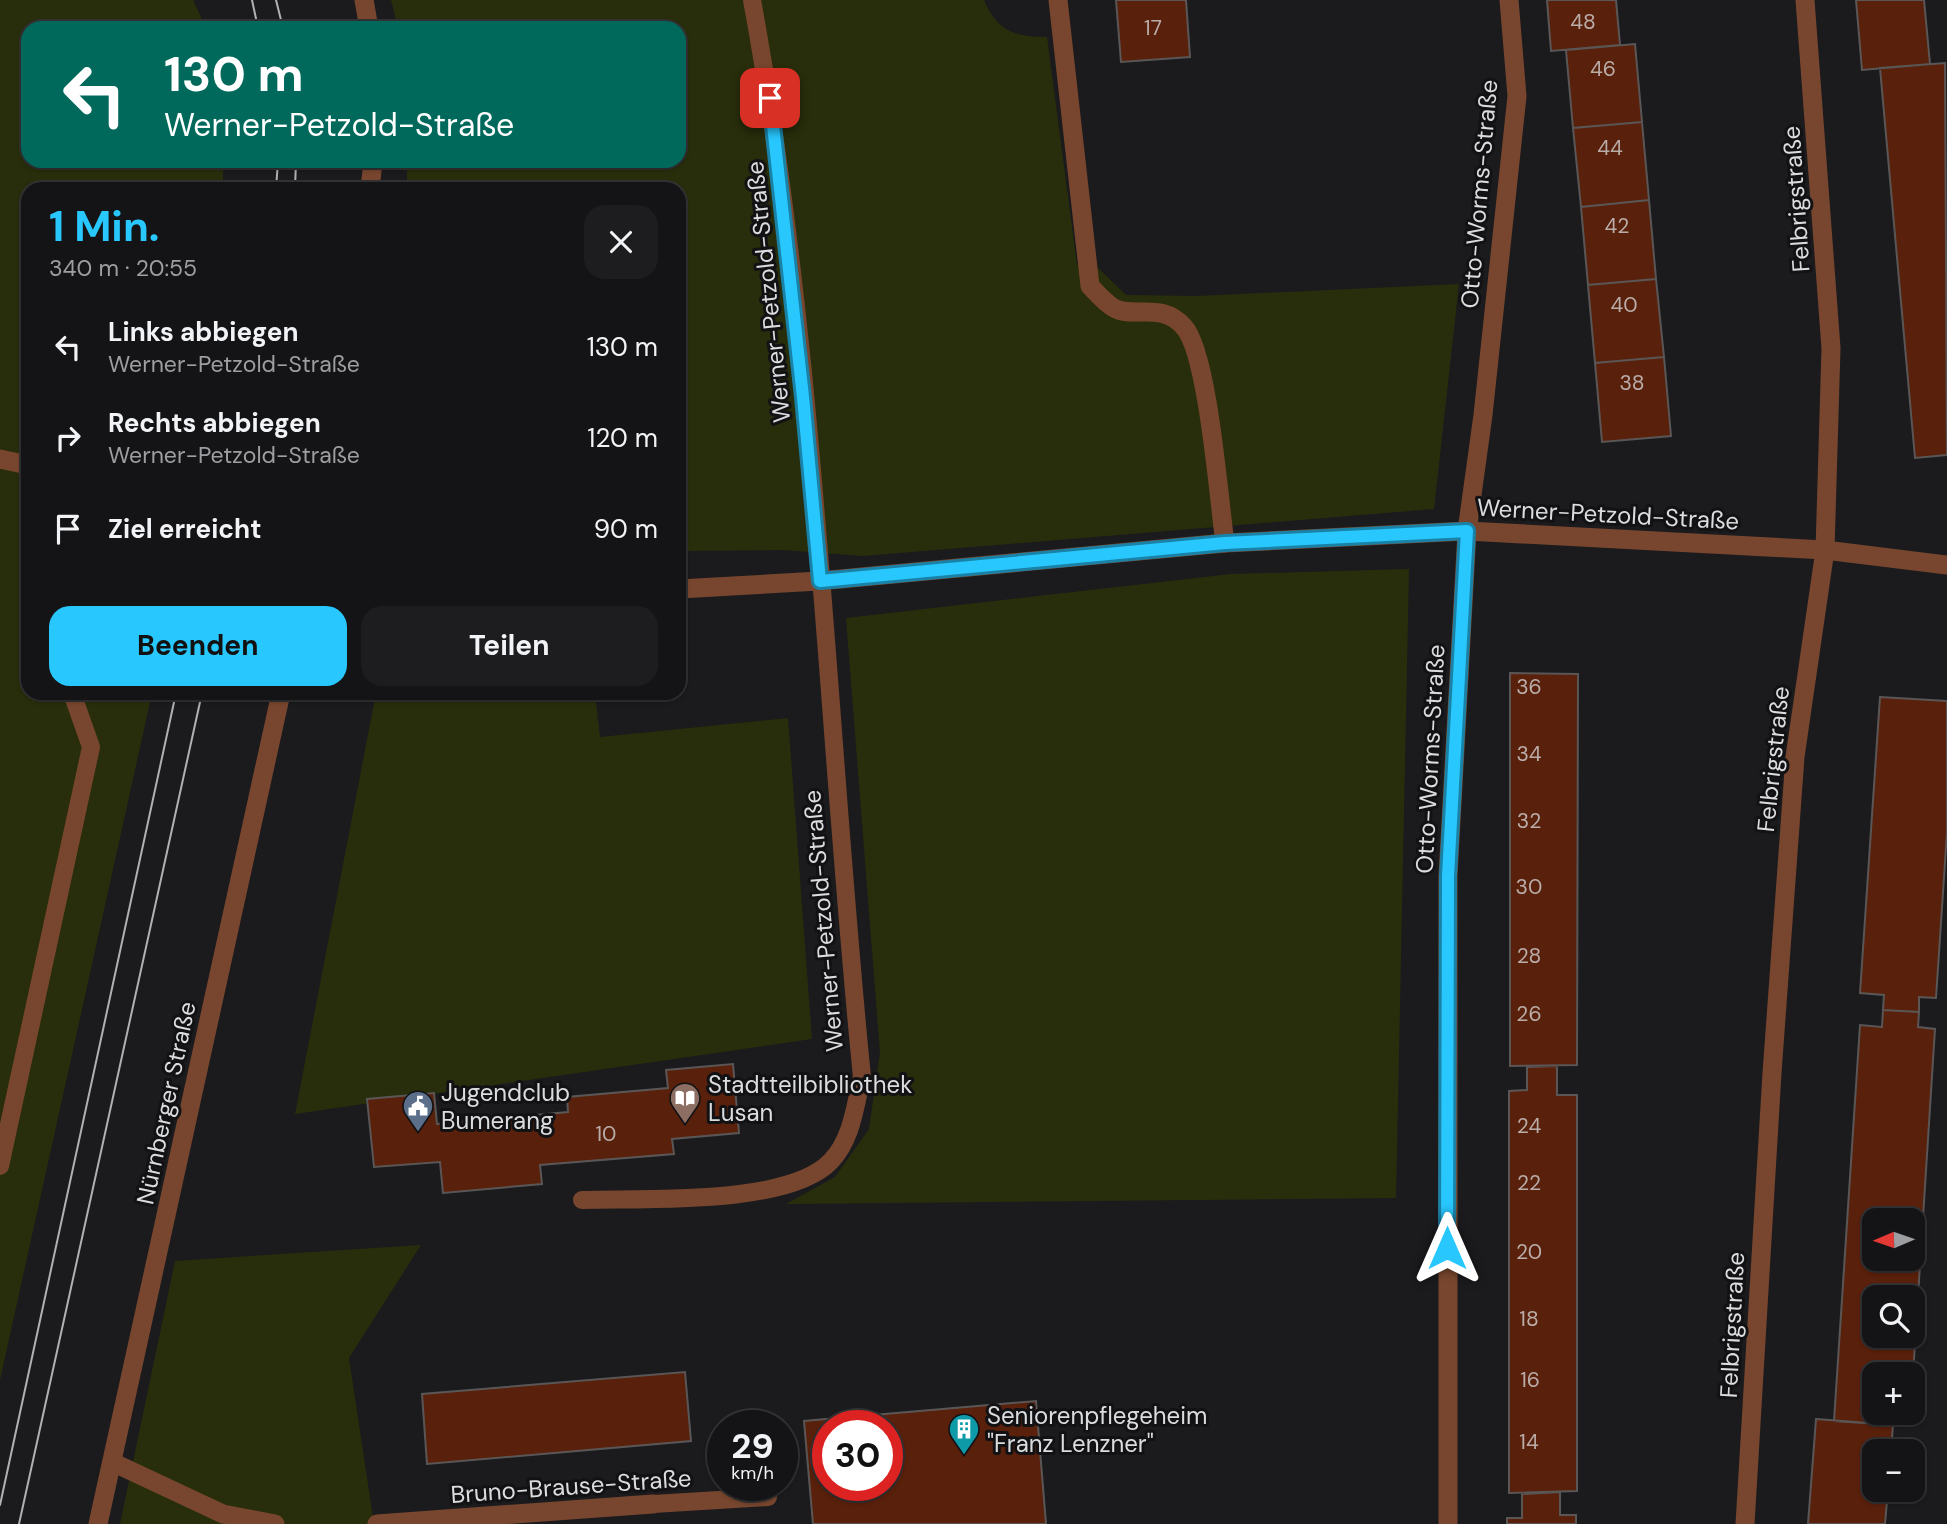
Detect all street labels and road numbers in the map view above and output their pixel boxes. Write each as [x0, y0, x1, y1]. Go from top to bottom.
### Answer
street label: Otto-Worms-Straße [1454, 78, 1504, 310]
street label: Felbrigstraße [1775, 125, 1817, 273]
street label: Werner-Petzold-Straße [739, 160, 797, 424]
street label: Werner-Petzold-Straße [1476, 492, 1740, 536]
street label: Otto-Worms-Straße [1409, 644, 1451, 874]
street label: Felbrigstraße [1750, 685, 1796, 833]
street label: Werner-Petzold-Straße [796, 789, 850, 1053]
street label: Nürnberger Straße [129, 999, 203, 1207]
street label: Felbrigstraße [1713, 1251, 1751, 1399]
street label: Bruno-Brause-Straße [450, 1462, 692, 1510]

